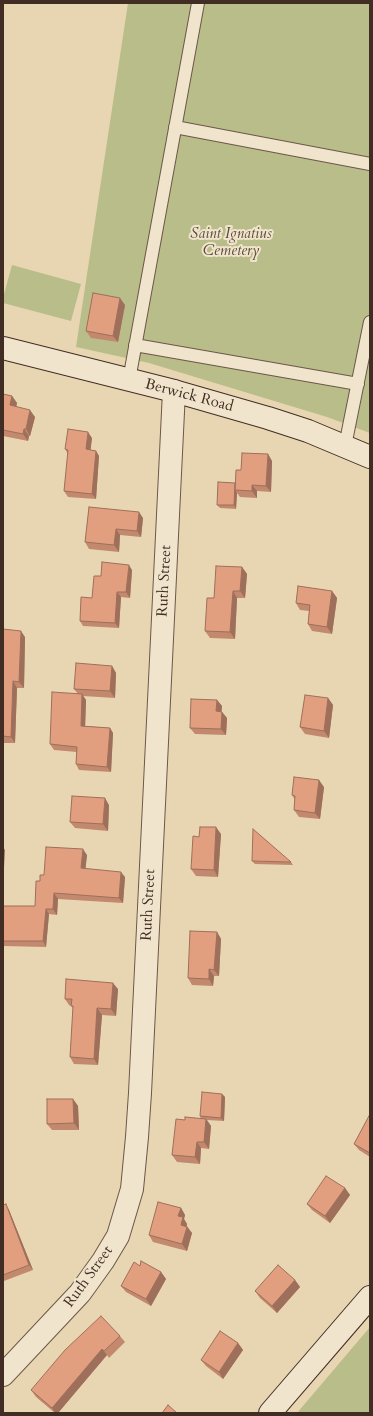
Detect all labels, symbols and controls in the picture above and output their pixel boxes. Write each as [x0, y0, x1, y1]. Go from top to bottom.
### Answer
park label: Saint Ignatius Cemetery [190, 226, 272, 261]
street label: Berwick Road [143, 376, 235, 416]
street label: Ruth Street [154, 545, 176, 617]
street label: Ruth Street [138, 869, 160, 941]
street label: Ruth Street [61, 1243, 117, 1311]

